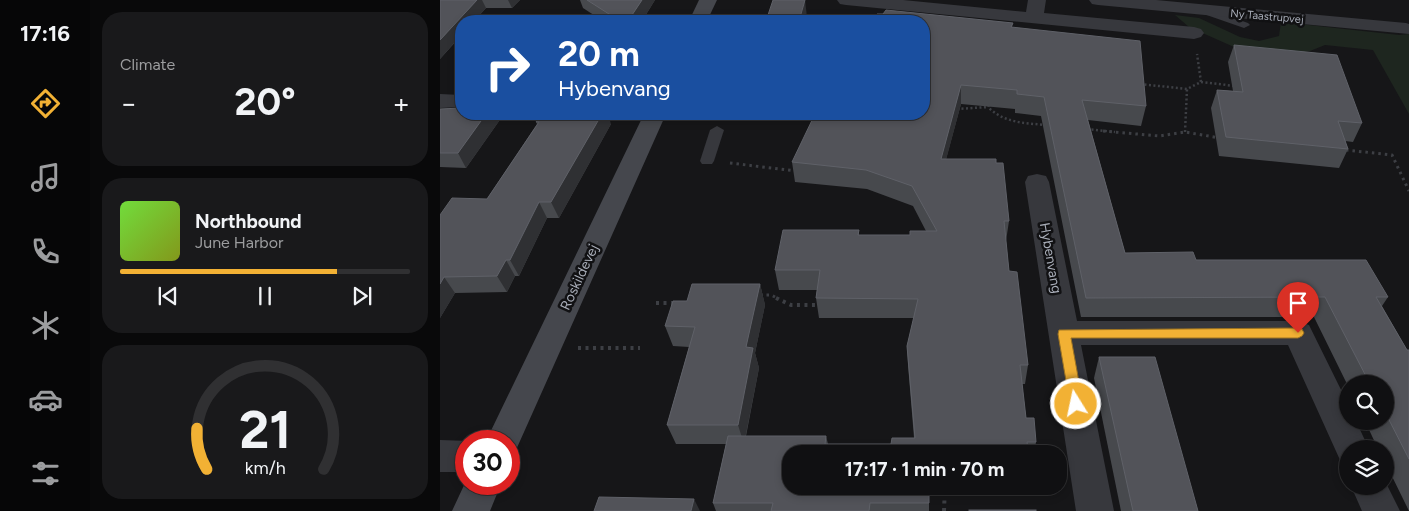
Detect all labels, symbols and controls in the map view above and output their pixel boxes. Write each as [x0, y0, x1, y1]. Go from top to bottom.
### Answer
street label: Ny Taastrupvej [1230, 7, 1304, 26]
text: 17:16 [20, 20, 70, 47]
text: 20 m [558, 33, 640, 75]
icon: right [475, 35, 540, 100]
text: Climate [120, 55, 175, 74]
text: Hybenvang [558, 75, 671, 102]
text: 20° [235, 79, 296, 125]
icon: directions [28, 86, 63, 121]
text: − [120, 86, 137, 120]
text: + [393, 86, 410, 120]
icon: music [28, 160, 63, 195]
text: Northbound [195, 210, 302, 233]
street label: Hybenvang [1036, 221, 1065, 295]
text: June Harbor [195, 233, 283, 252]
icon: phone [28, 234, 63, 269]
street label: Roskildevej [557, 242, 602, 313]
icon: previous [154, 282, 182, 310]
icon: pause [251, 282, 279, 310]
icon: next [348, 282, 376, 310]
pin [1277, 282, 1319, 333]
icon: arrive [1284, 289, 1312, 317]
icon: climate [28, 308, 63, 343]
map controls [1339, 375, 1394, 495]
button: search [1339, 375, 1394, 430]
position arrow [1049, 377, 1101, 429]
icon: car [28, 382, 63, 417]
text: 21 [239, 399, 291, 461]
speed limit sign: 30 [455, 430, 520, 495]
button: layers [1339, 440, 1394, 495]
icon: filters [28, 456, 63, 491]
text: km/h [245, 457, 285, 478]
text: 17:17 · 1 min · 70 m [845, 458, 1004, 481]

